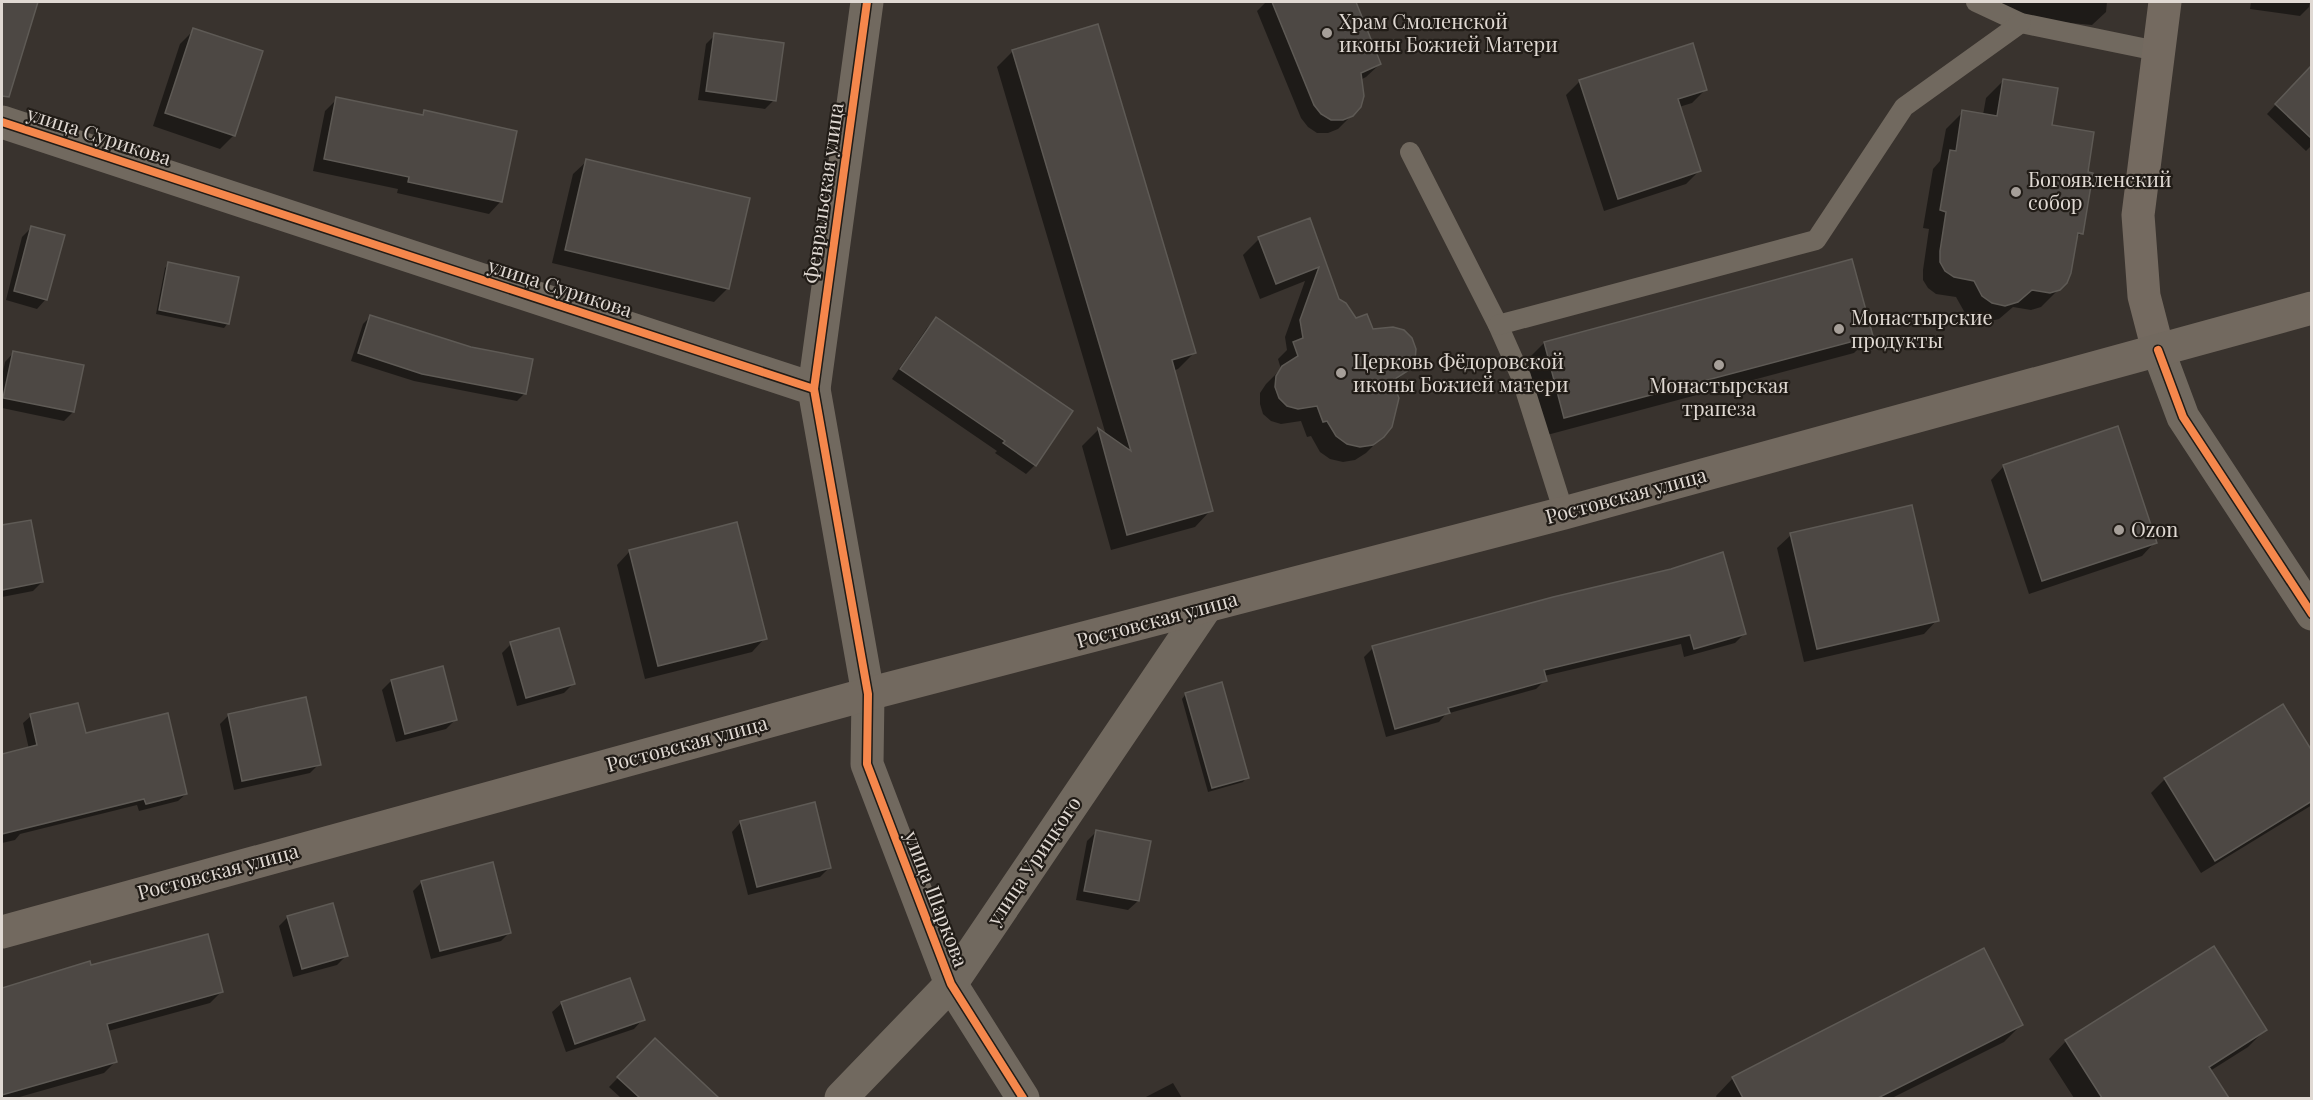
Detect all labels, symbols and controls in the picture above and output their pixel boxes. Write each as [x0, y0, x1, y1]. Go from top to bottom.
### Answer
place label: Храм Смоленской иконы Божией Матери [1339, 7, 1558, 57]
marker: Храм Смоленской иконы Божией Матери [1320, 26, 1334, 40]
street label: улица Сурикова [23, 98, 175, 171]
street label: Февральская улица [796, 101, 849, 285]
place label: Богоявленский собор [2028, 165, 2171, 215]
marker: Богоявленский собор [2009, 185, 2023, 199]
street label: улица Сурикова [484, 250, 636, 323]
place label: Монастырские продукты [1851, 303, 1993, 353]
marker: Монастырские продукты [1832, 322, 1846, 336]
place label: Церковь Фёдоровской иконы Божией матери [1353, 347, 1569, 397]
marker: Монастырская трапеза [1712, 358, 1726, 372]
marker: Церковь Фёдоровской иконы Божией матери [1334, 366, 1348, 380]
place label: Монастырская трапеза [1649, 371, 1789, 421]
street label: Ростовская улица [1542, 460, 1709, 529]
place label: Ozon [2131, 515, 2178, 542]
marker: Ozon [2112, 523, 2126, 537]
street label: Ростовская улица [1073, 584, 1240, 653]
street label: Ростовская улица [603, 708, 770, 777]
street label: улица Урицкого [979, 790, 1086, 931]
street label: улица Шаркова [899, 826, 976, 970]
street label: Ростовская улица [134, 836, 301, 905]

